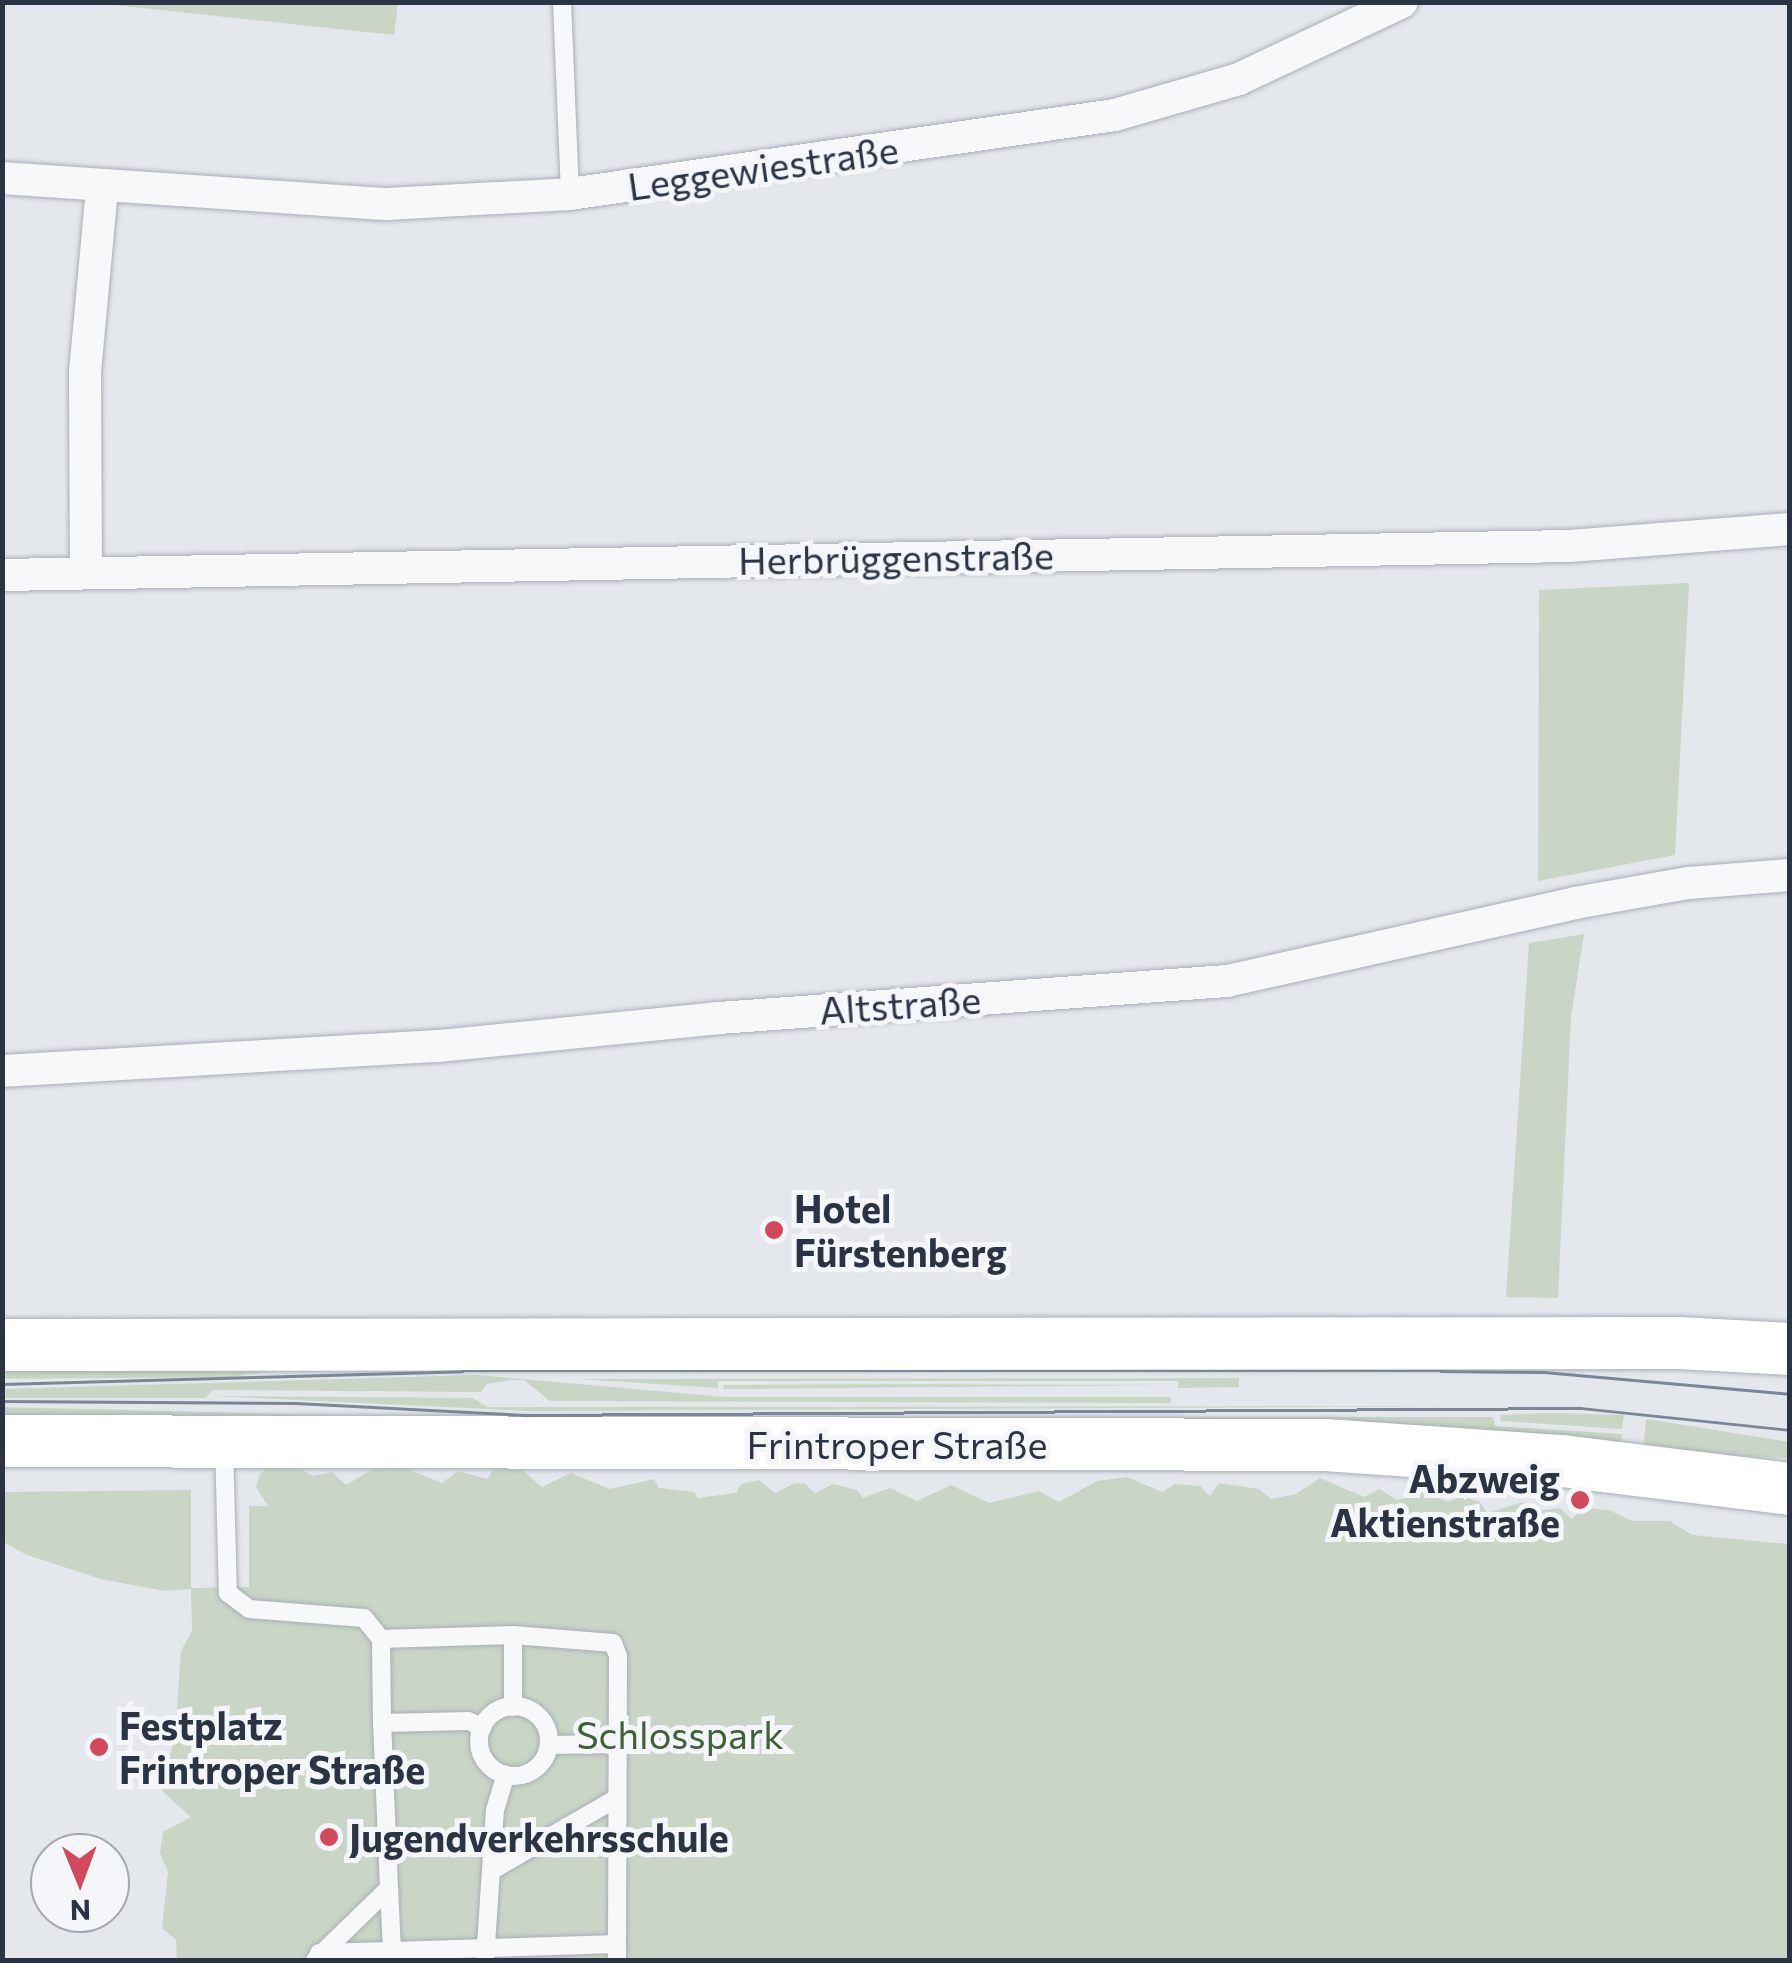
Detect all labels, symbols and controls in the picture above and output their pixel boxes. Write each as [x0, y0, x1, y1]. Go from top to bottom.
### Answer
street label: Leggewiestraße [625, 125, 901, 209]
street label: Herbrüggenstraße [738, 531, 1054, 583]
street label: Altstraße [818, 976, 982, 1032]
place label: Hotel Fürstenberg [794, 1185, 1007, 1274]
marker: Hotel Fürstenberg [763, 1219, 785, 1241]
street label: Frintroper Straße [747, 1421, 1047, 1467]
place label: Abzweig Aktienstraße [1330, 1455, 1560, 1545]
marker: Abzweig Aktienstraße [1569, 1489, 1591, 1511]
place label: Festplatz Frintroper Straße [119, 1702, 425, 1792]
park label: Schlosspark [576, 1711, 784, 1757]
marker: Festplatz Frintroper Straße [88, 1736, 110, 1758]
place label: Jugendverkehrsschule [349, 1814, 729, 1860]
marker: Jugendverkehrsschule [318, 1826, 340, 1848]
north arrow [30, 1833, 130, 1933]
text: N [70, 1894, 91, 1928]

